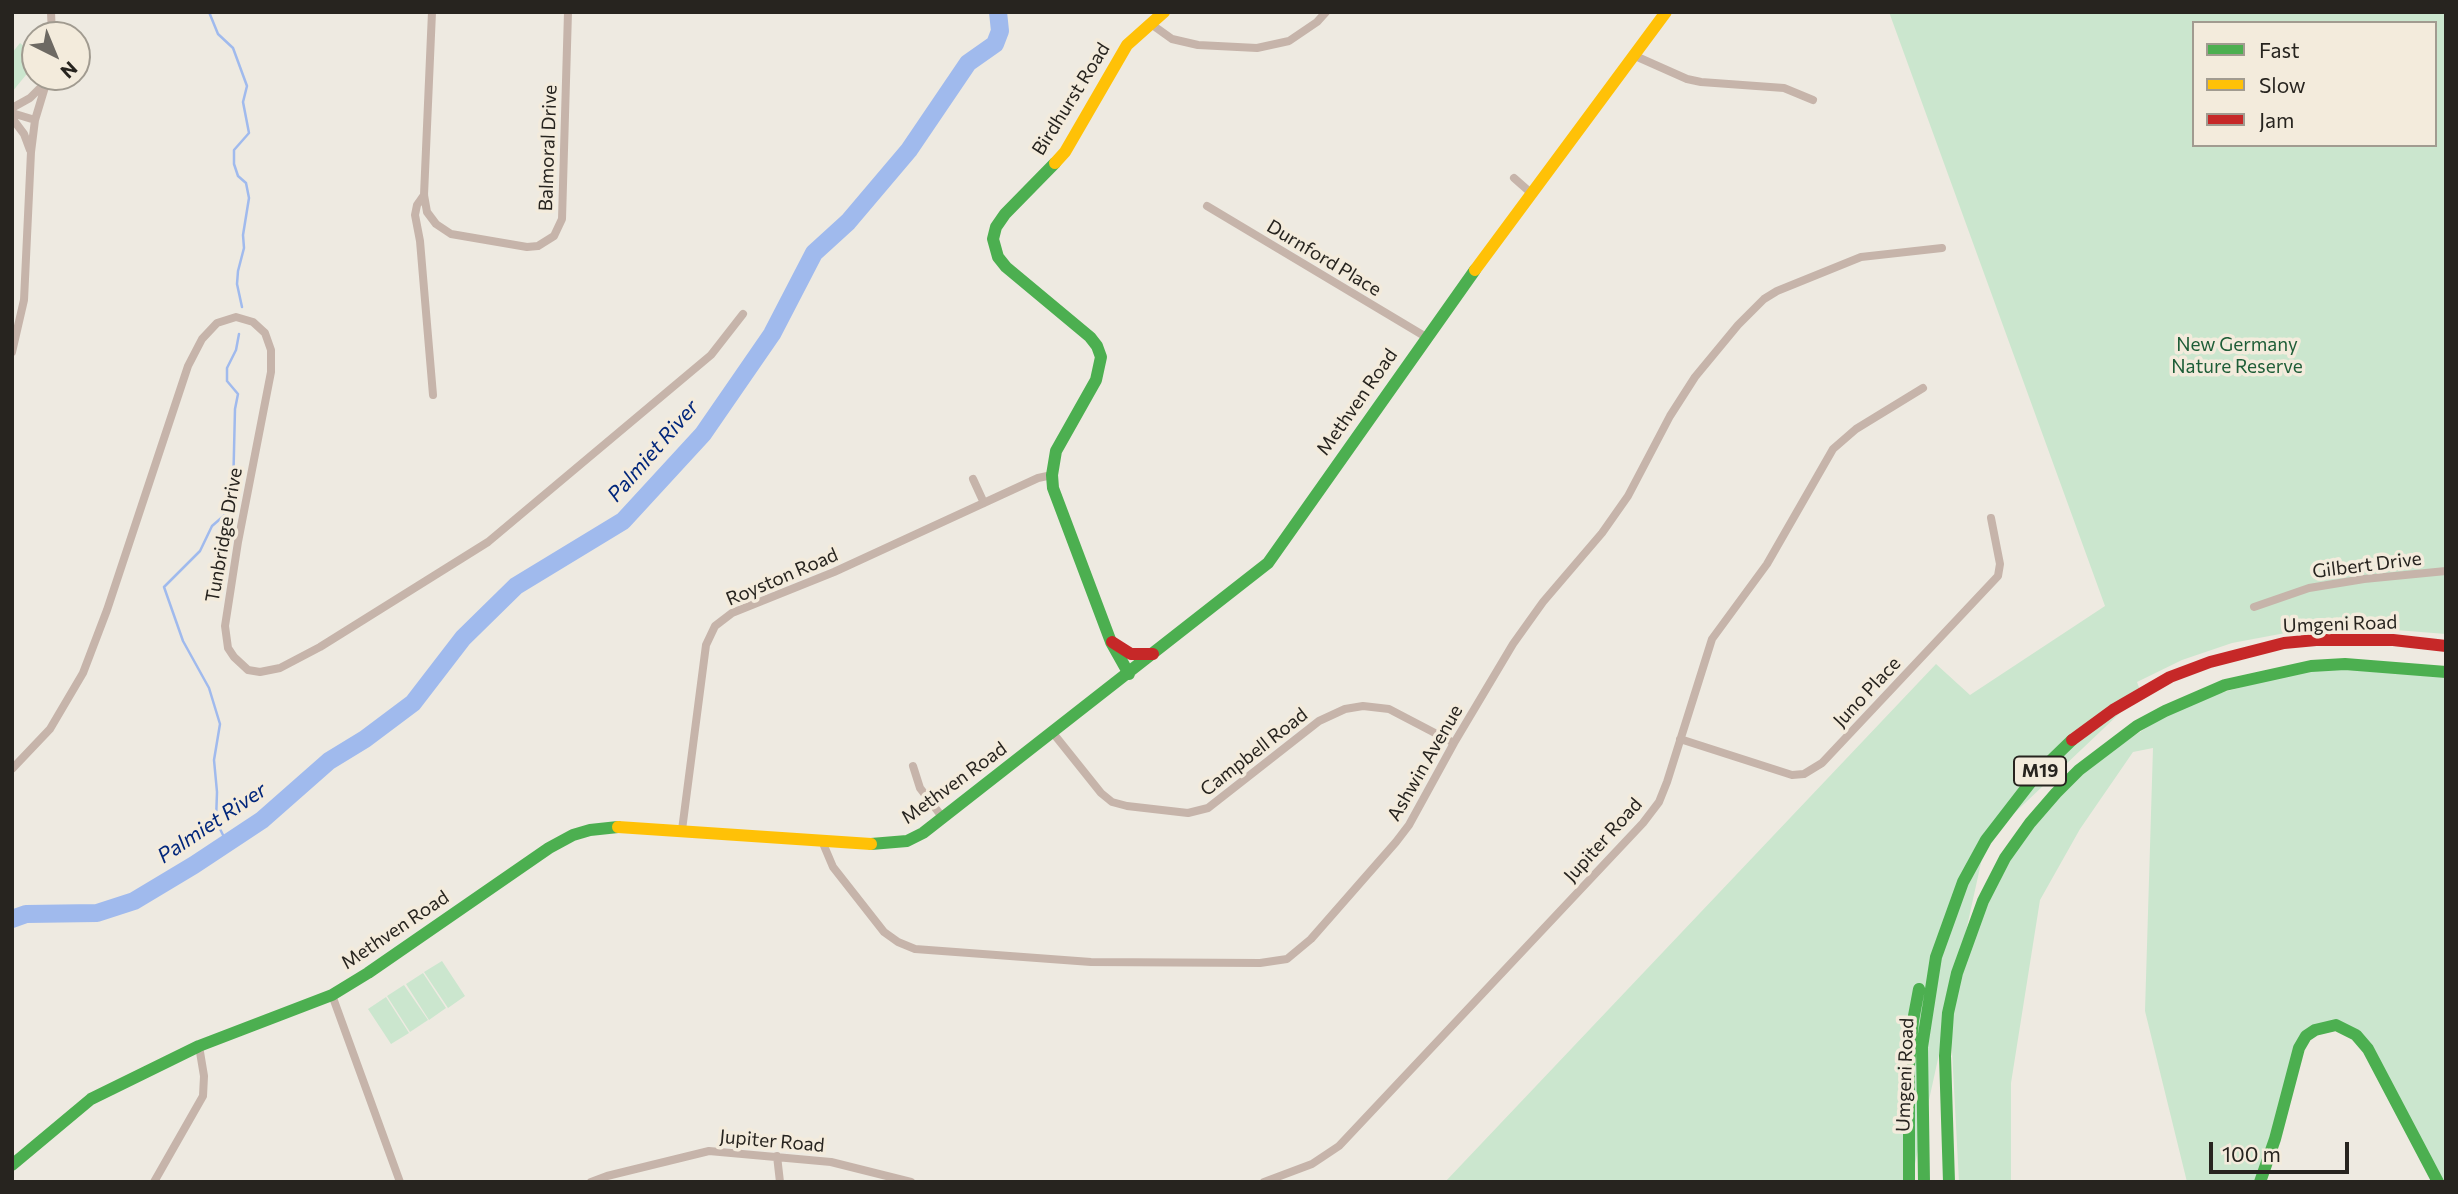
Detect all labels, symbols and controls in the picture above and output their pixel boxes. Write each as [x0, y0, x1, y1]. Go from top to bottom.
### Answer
north arrow [21, 21, 91, 91]
legend [2192, 21, 2437, 147]
text: Fast [2259, 37, 2300, 62]
street label: Birdhurst Road [1027, 38, 1115, 160]
text: N [56, 57, 82, 84]
text: Slow [2259, 72, 2306, 97]
street label: Balmoral Drive [534, 84, 562, 212]
text: Jam [2259, 107, 2294, 132]
street label: Durnford Place [1263, 215, 1385, 301]
park label: New Germany Nature Reserve [2171, 334, 2303, 378]
street label: Methven Road [1312, 344, 1402, 460]
water label: Palmiet River [602, 395, 704, 507]
street label: Tunbridge Drive [201, 466, 247, 604]
street label: Royston Road [723, 543, 841, 611]
street label: Gilbert Drive [2311, 547, 2423, 583]
street label: Umgeni Road [2282, 611, 2398, 637]
street label: Juno Place [1829, 652, 1905, 732]
street label: Ashwin Avenue [1383, 701, 1467, 825]
street label: Campbell Road [1196, 703, 1312, 801]
street label: Methven Road [897, 737, 1011, 829]
road number: M19 [2014, 756, 2066, 786]
water label: Palmiet River [153, 777, 271, 869]
street label: Jupiter Road [1559, 793, 1647, 887]
street label: Methven Road [337, 886, 453, 974]
street label: Umgeni Road [1892, 1017, 1918, 1133]
street label: Jupiter Road [718, 1125, 826, 1157]
scale bar [2213, 1128, 2353, 1172]
text: 100 m [2222, 1141, 2281, 1166]

